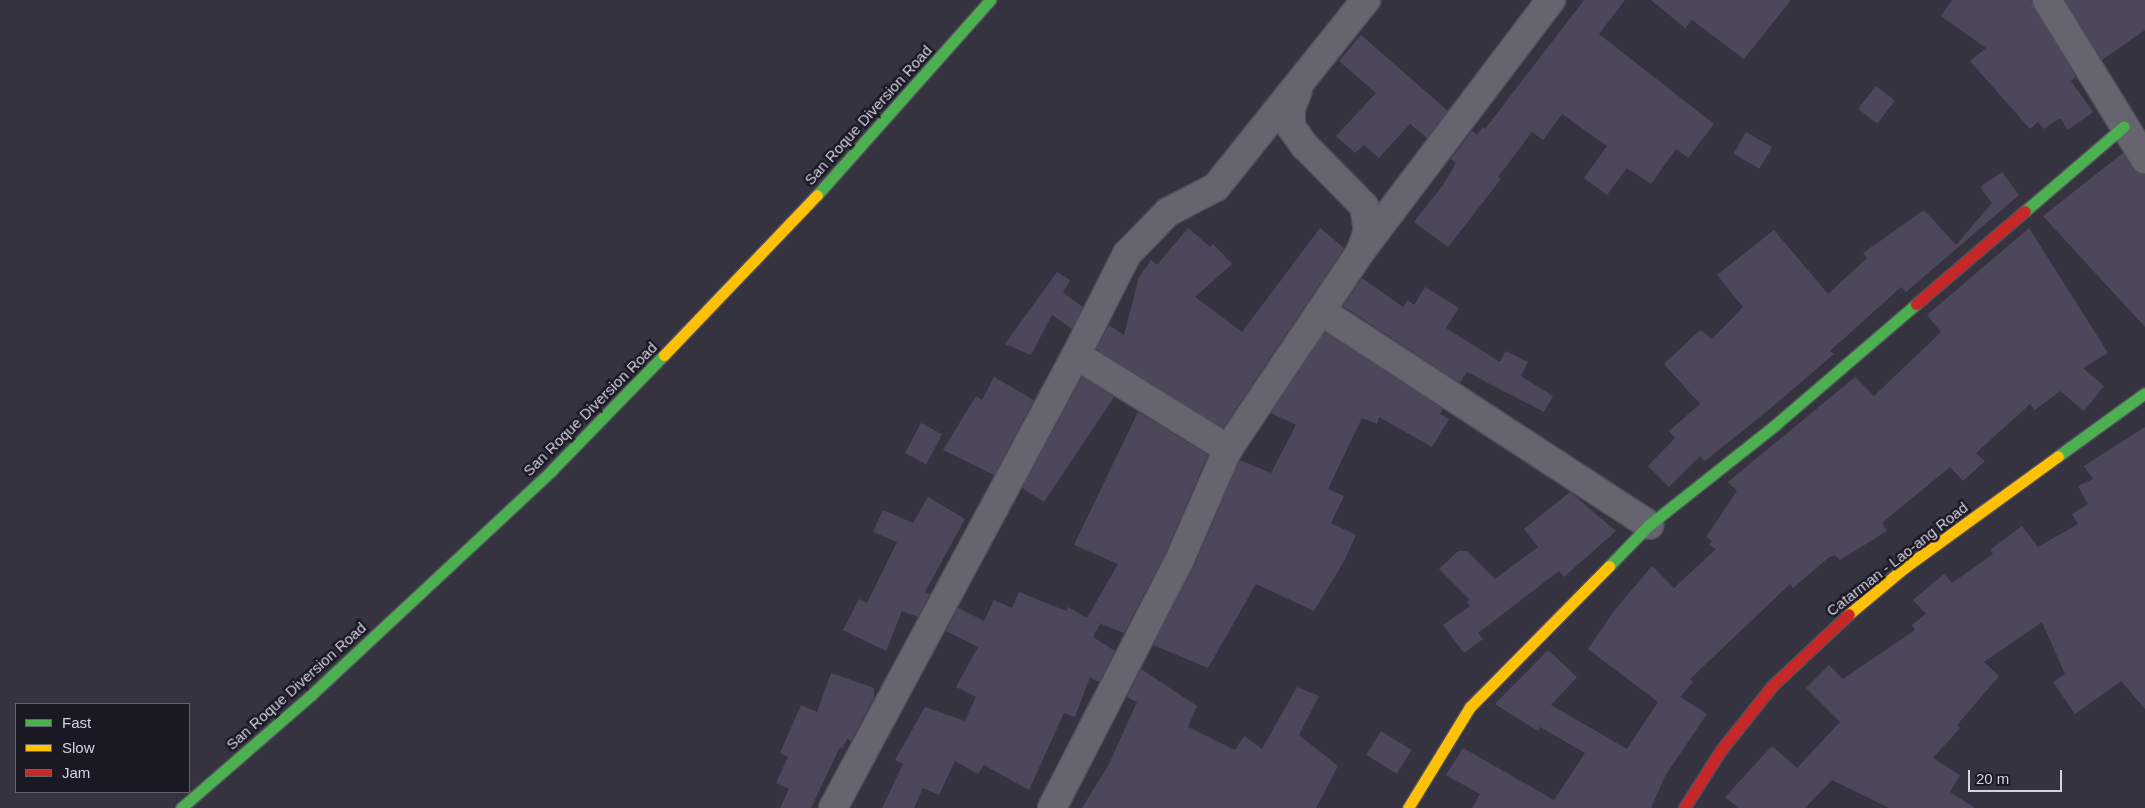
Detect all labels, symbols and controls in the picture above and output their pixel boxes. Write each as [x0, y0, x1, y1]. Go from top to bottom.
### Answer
street label: San Roque Diversion Road [800, 41, 936, 189]
street label: San Roque Diversion Road [519, 338, 661, 480]
street label: Catarman - Lao-ang Road [1823, 498, 1971, 620]
street label: San Roque Diversion Road [222, 618, 370, 754]
legend [15, 703, 190, 793]
text: Fast [62, 714, 91, 731]
text: Slow [62, 739, 95, 756]
scale bar [1970, 760, 2064, 792]
text: Jam [62, 764, 90, 781]
text: 20 m [1976, 770, 2009, 787]

